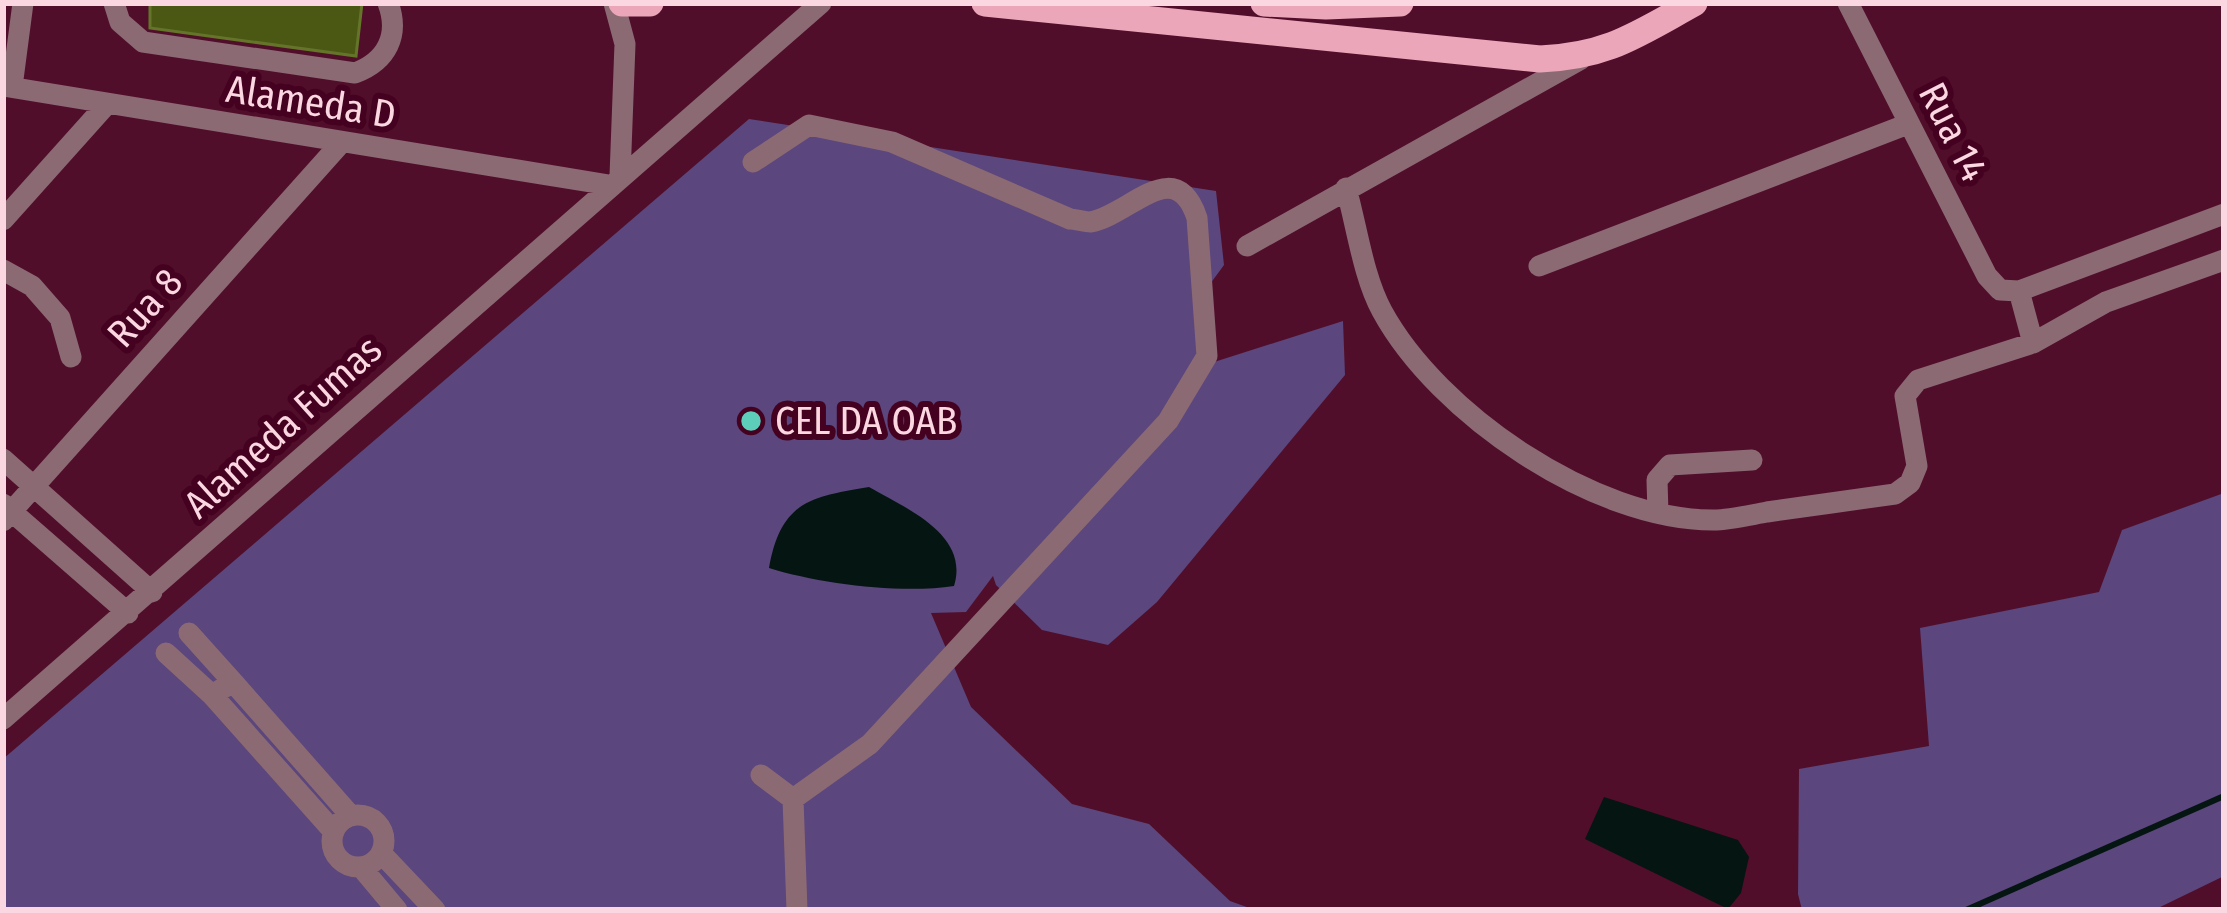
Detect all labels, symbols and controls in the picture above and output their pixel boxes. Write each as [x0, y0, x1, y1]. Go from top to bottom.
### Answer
street label: Alameda D [223, 66, 399, 138]
street label: Rua 14 [1909, 75, 1997, 189]
street label: Rua 8 [98, 259, 192, 357]
street label: Alameda Fumas [175, 326, 391, 528]
place label: CEL DA OAB [775, 398, 957, 444]
marker: CEL DA OAB [738, 408, 764, 434]

